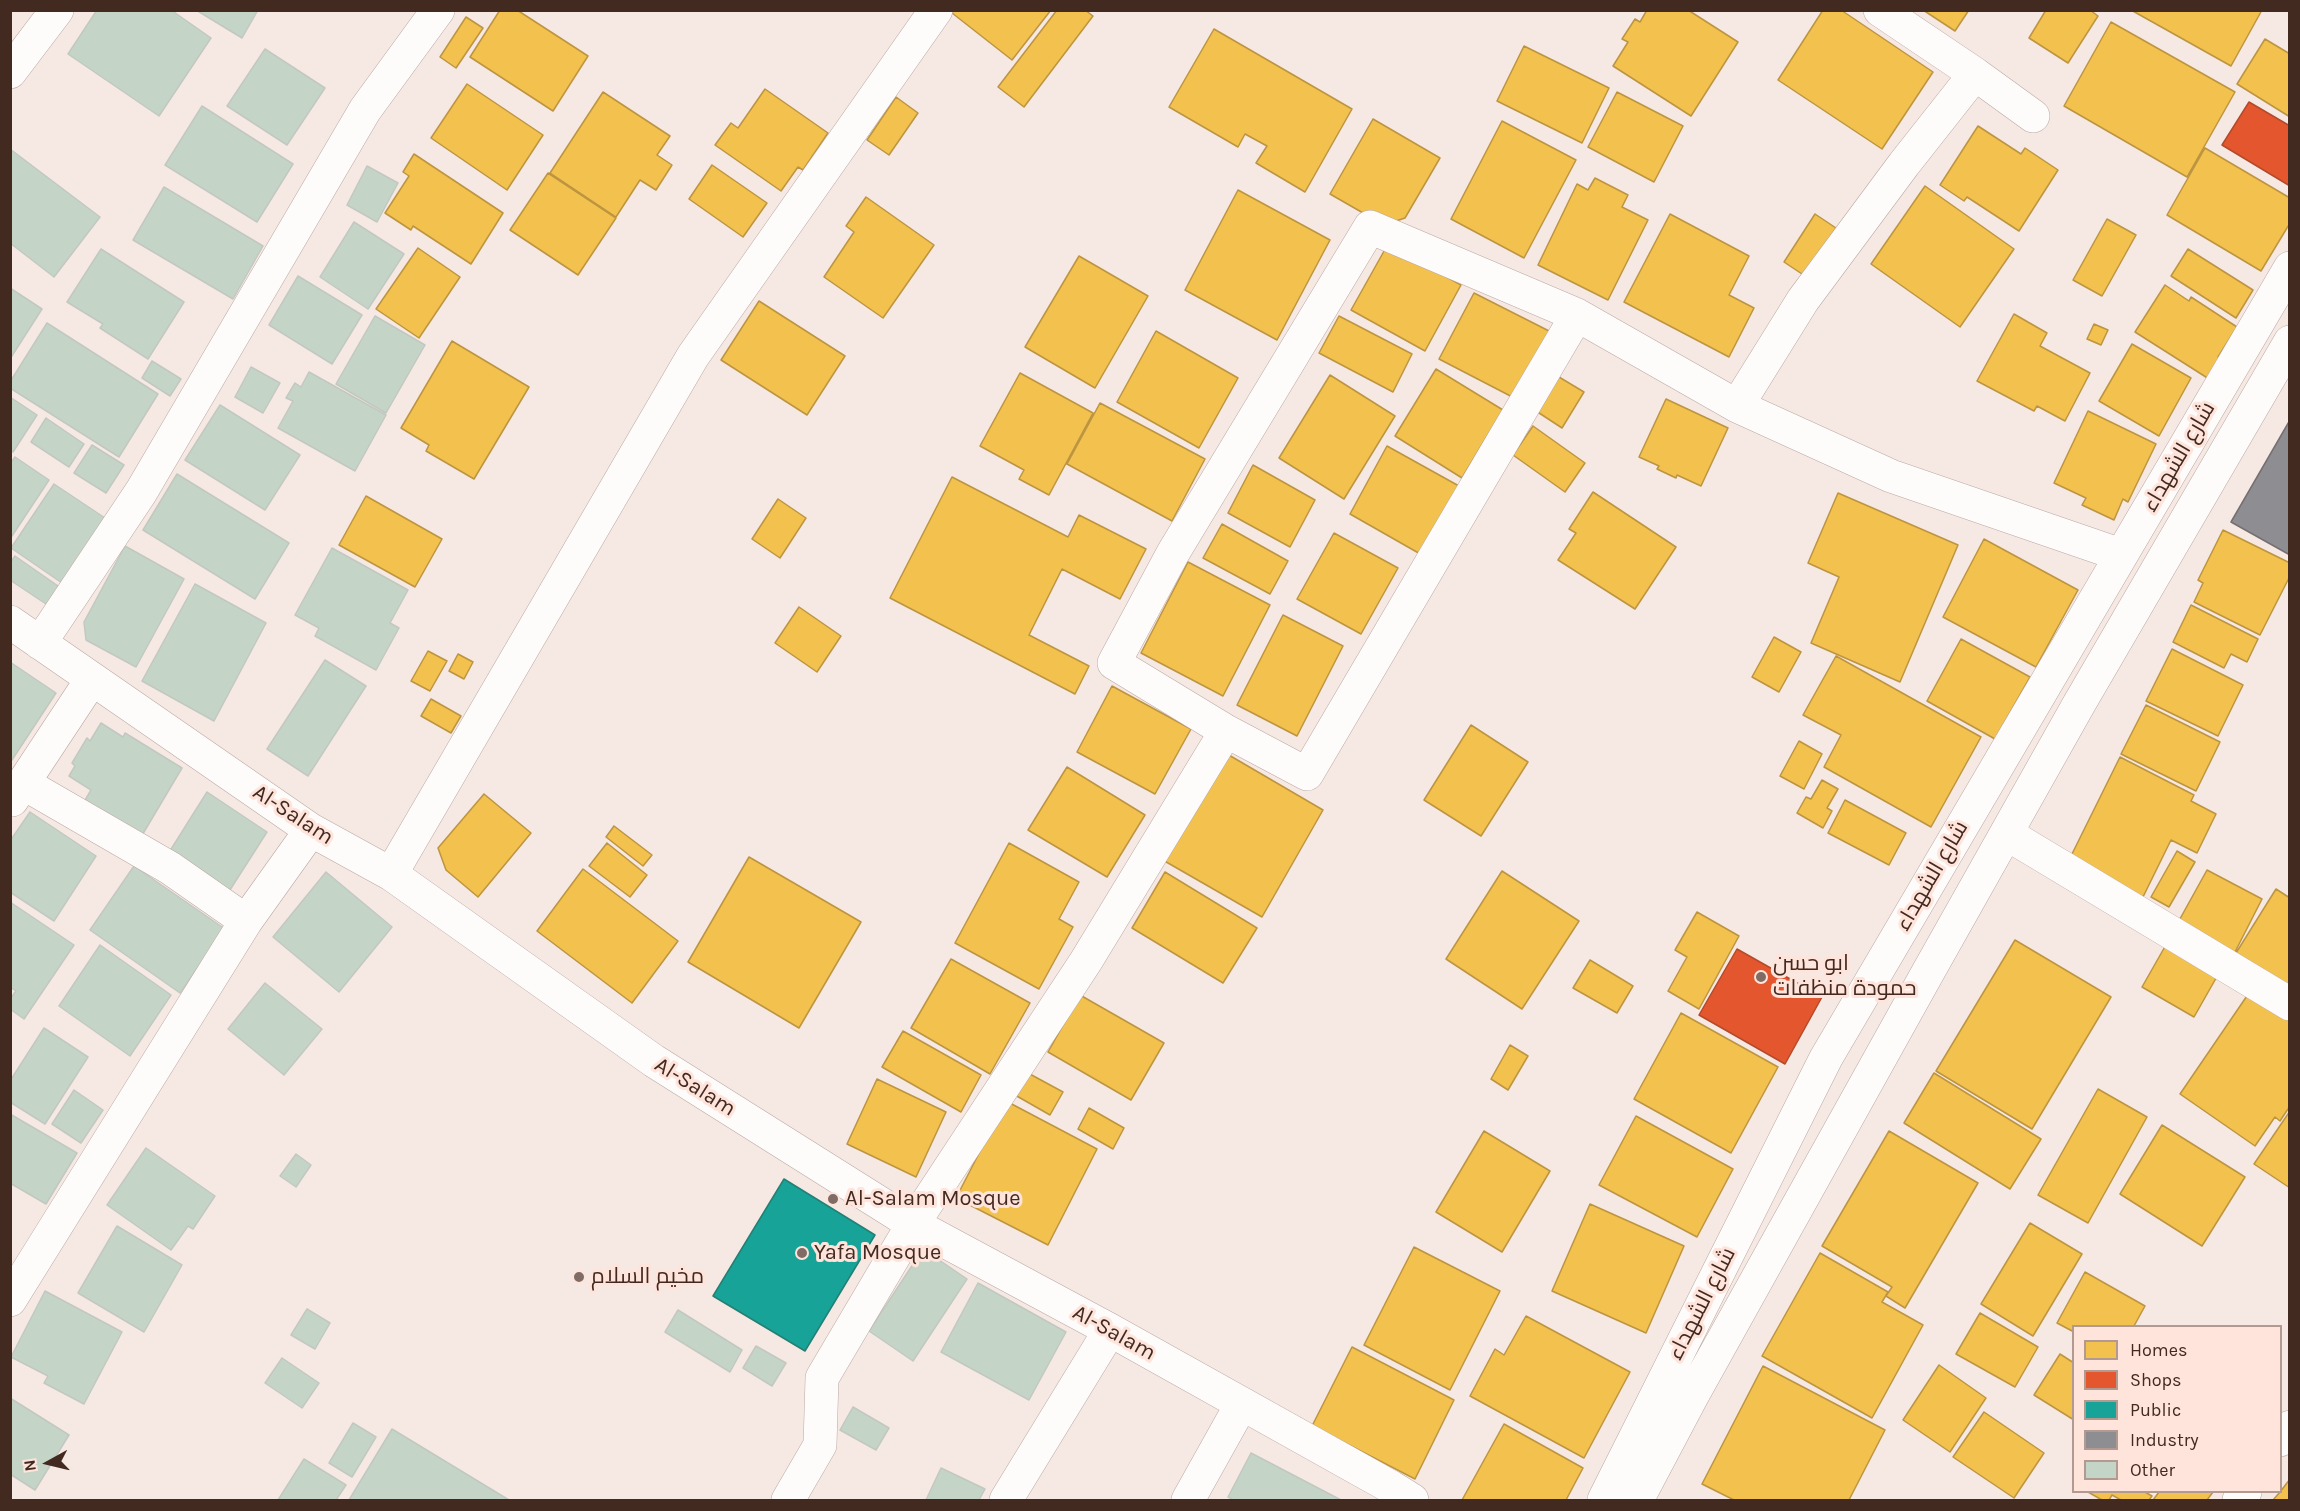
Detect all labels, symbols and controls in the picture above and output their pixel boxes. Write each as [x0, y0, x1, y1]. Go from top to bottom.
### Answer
street label: شارع الشهداء [2137, 397, 2221, 517]
street label: Al-Salam [248, 779, 338, 851]
street label: شارع الشهداء [1890, 816, 1974, 936]
place label: ابو حسن حمودة منظفات [1773, 951, 1916, 1002]
marker: ابو حسن حمودة منظفات [1754, 970, 1768, 984]
street label: Al-Salam [650, 1052, 740, 1122]
place label: Al-Salam Mosque [845, 1186, 1021, 1212]
marker: Al-Salam Mosque [826, 1192, 840, 1206]
place label: Yafa Mosque [814, 1240, 941, 1266]
street label: شارع الشهداء [1662, 1243, 1742, 1365]
marker: Yafa Mosque [795, 1246, 809, 1260]
place label: مخيم السلام [591, 1264, 704, 1290]
marker: مخيم السلام [572, 1270, 586, 1284]
street label: Al-Salam [1068, 1299, 1160, 1367]
legend [2072, 1325, 2282, 1493]
text: Homes [2130, 1339, 2187, 1361]
text: Shops [2130, 1369, 2182, 1391]
text: Public [2130, 1399, 2181, 1421]
text: Industry [2130, 1429, 2199, 1451]
north arrow [18, 1433, 78, 1493]
text: N [19, 1459, 40, 1473]
text: Other [2130, 1459, 2175, 1481]

